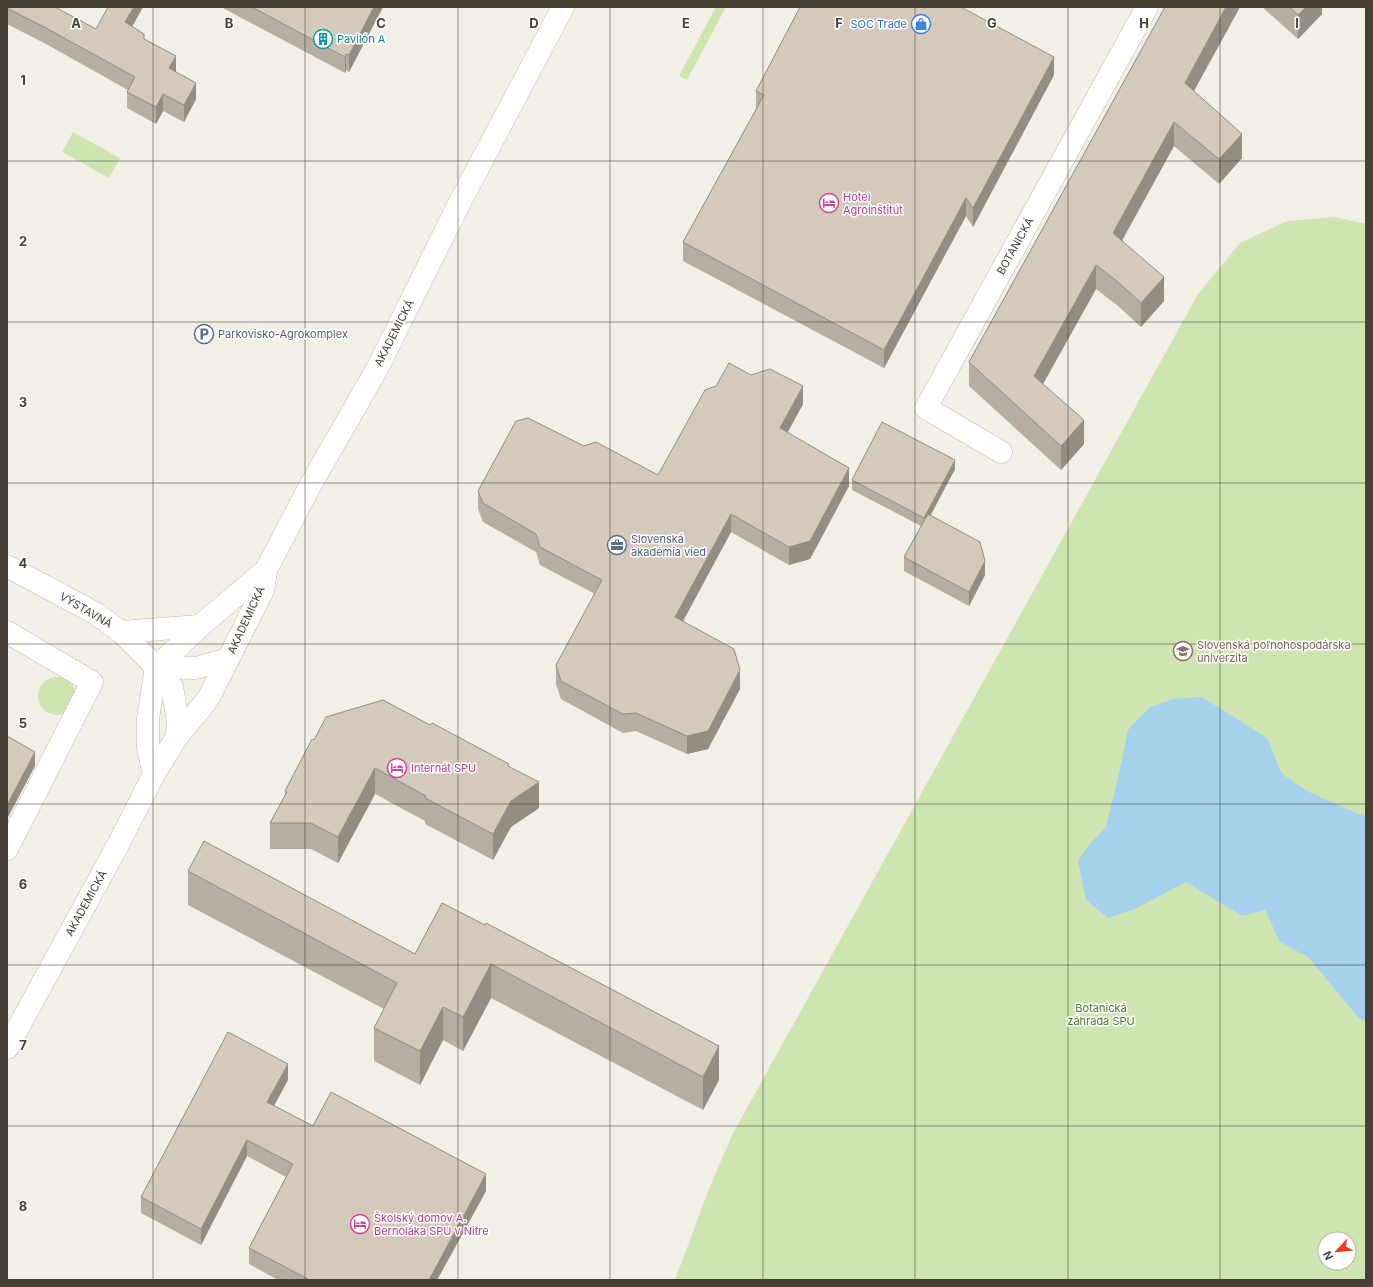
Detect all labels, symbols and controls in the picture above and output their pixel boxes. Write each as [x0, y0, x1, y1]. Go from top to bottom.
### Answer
shop icon: SOC Trade [910, 13, 932, 35]
text: A [71, 15, 81, 31]
text: B [225, 15, 234, 31]
text: C [376, 15, 386, 31]
text: D [529, 15, 539, 31]
text: E [682, 15, 690, 31]
text: F [835, 15, 843, 31]
text: G [987, 15, 997, 31]
text: H [1139, 15, 1149, 31]
text: I [1295, 15, 1299, 31]
place label: SOC Trade [850, 17, 907, 31]
building icon: Pavilón A [312, 28, 334, 50]
place label: Pavilón A [337, 32, 386, 46]
text: 1 [20, 72, 26, 88]
place label: Hotel Agroinštitút [843, 190, 903, 217]
hotel icon: Hotel Agroinštitút [818, 192, 840, 214]
street label: BOTANICKÁ [994, 215, 1037, 277]
text: 2 [19, 233, 27, 249]
street label: AKADEMICKÁ [371, 297, 417, 369]
parking icon: Parkovisko-Agrokomplex [193, 323, 215, 345]
place label: Parkovisko-Agrokomplex [218, 327, 348, 341]
text: 3 [19, 394, 27, 410]
place label: Slovenská akadémia vied [631, 532, 706, 559]
office icon: Slovenská akadémia vied [606, 534, 628, 556]
text: 4 [19, 555, 28, 571]
street label: AKADEMICKÁ [224, 584, 268, 656]
street label: VÝSTAVNÁ [57, 589, 115, 631]
place label: Slovenská poľnohospodárska univerzita [1197, 638, 1351, 665]
school or university icon: Slovenská poľnohospodárska univerzita [1172, 640, 1194, 662]
text: 5 [19, 715, 27, 731]
hotel icon: Internát SPU [386, 757, 408, 779]
place label: Internát SPU [411, 761, 476, 775]
street label: AKADEMICKÁ [62, 867, 110, 938]
text: 6 [19, 876, 27, 892]
park label: Botanická záhrada SPU [1067, 1001, 1135, 1028]
text: 7 [19, 1037, 27, 1053]
text: 8 [19, 1198, 27, 1214]
place label: Školský domov A. Bernoláka SPU v Nitre [374, 1211, 489, 1238]
hotel icon: Školský domov A. Bernoláka SPU v Nitre [349, 1213, 371, 1235]
north arrow [1317, 1231, 1357, 1271]
text: N [1320, 1249, 1336, 1262]

